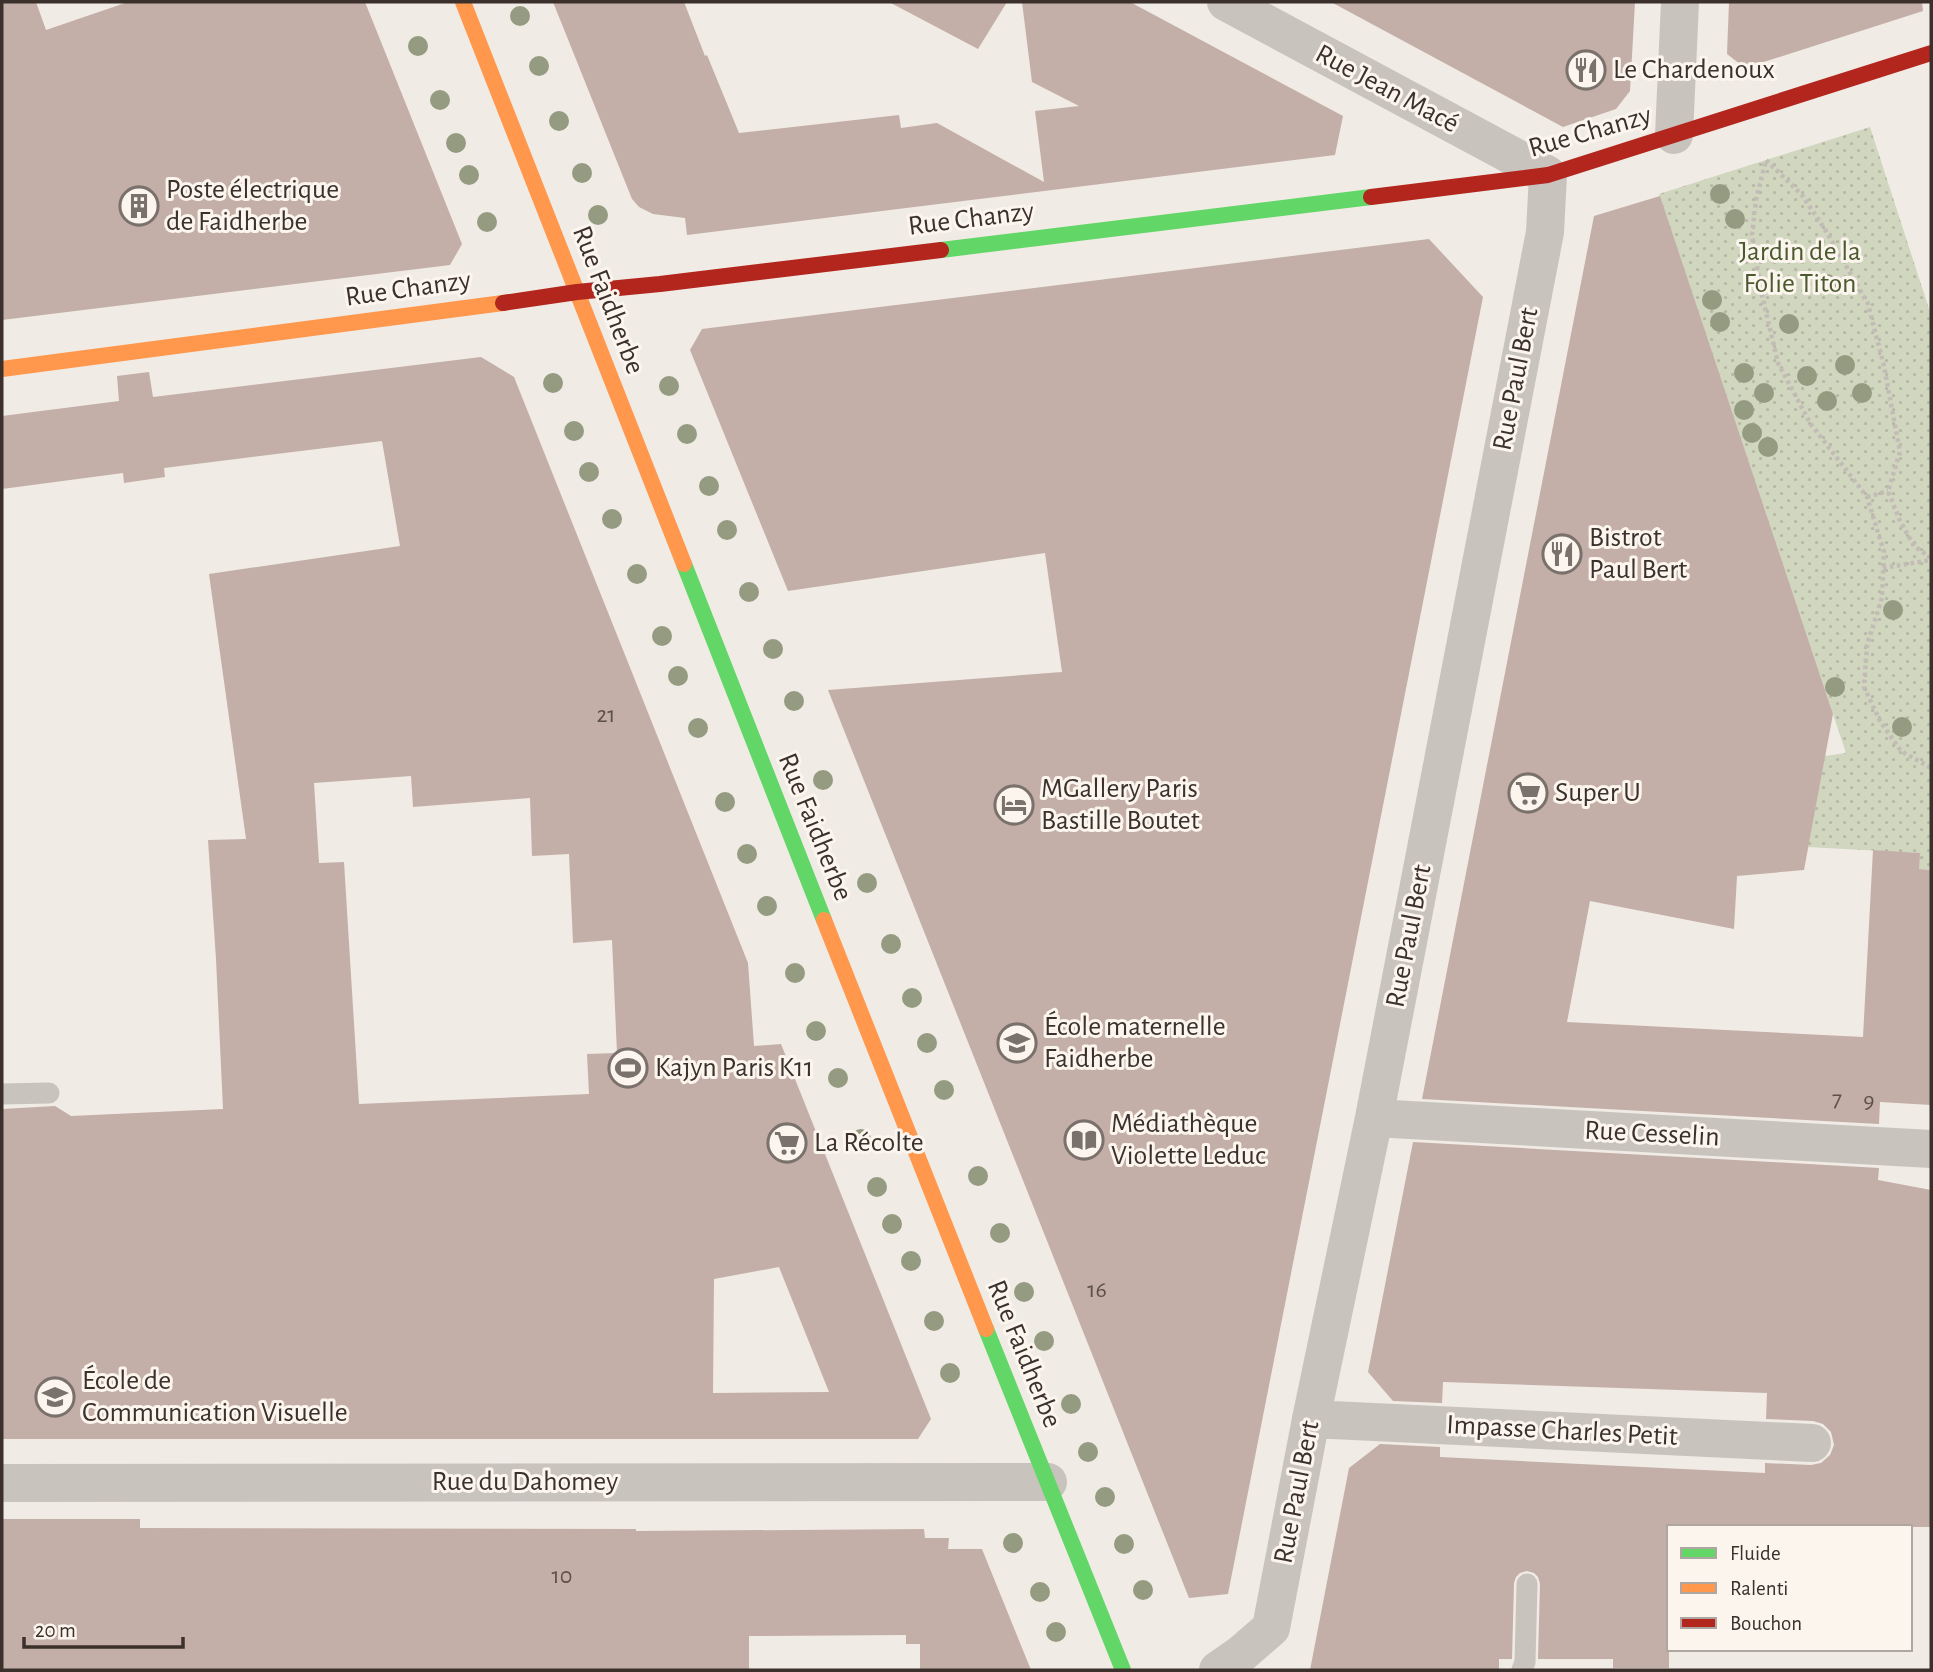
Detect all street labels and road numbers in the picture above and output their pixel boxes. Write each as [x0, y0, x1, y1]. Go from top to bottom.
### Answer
street label: Rue Jean Macé [1311, 40, 1463, 138]
street label: Rue Chanzy [1525, 101, 1655, 163]
street label: Rue Chanzy [907, 197, 1036, 241]
street label: Rue Faidherbe [567, 222, 649, 378]
street label: Rue Chanzy [343, 266, 473, 312]
street label: Rue Paul Bert [1488, 305, 1544, 453]
street label: Rue Faidherbe [773, 749, 857, 905]
street label: Rue Paul Bert [1381, 862, 1437, 1010]
street label: Rue Cesselin [1584, 1116, 1720, 1152]
street label: Rue Faidherbe [982, 1276, 1066, 1432]
street label: Impasse Charles Petit [1446, 1411, 1678, 1451]
street label: Rue Paul Bert [1269, 1418, 1325, 1566]
street label: Rue du Dahomey [432, 1468, 618, 1496]

